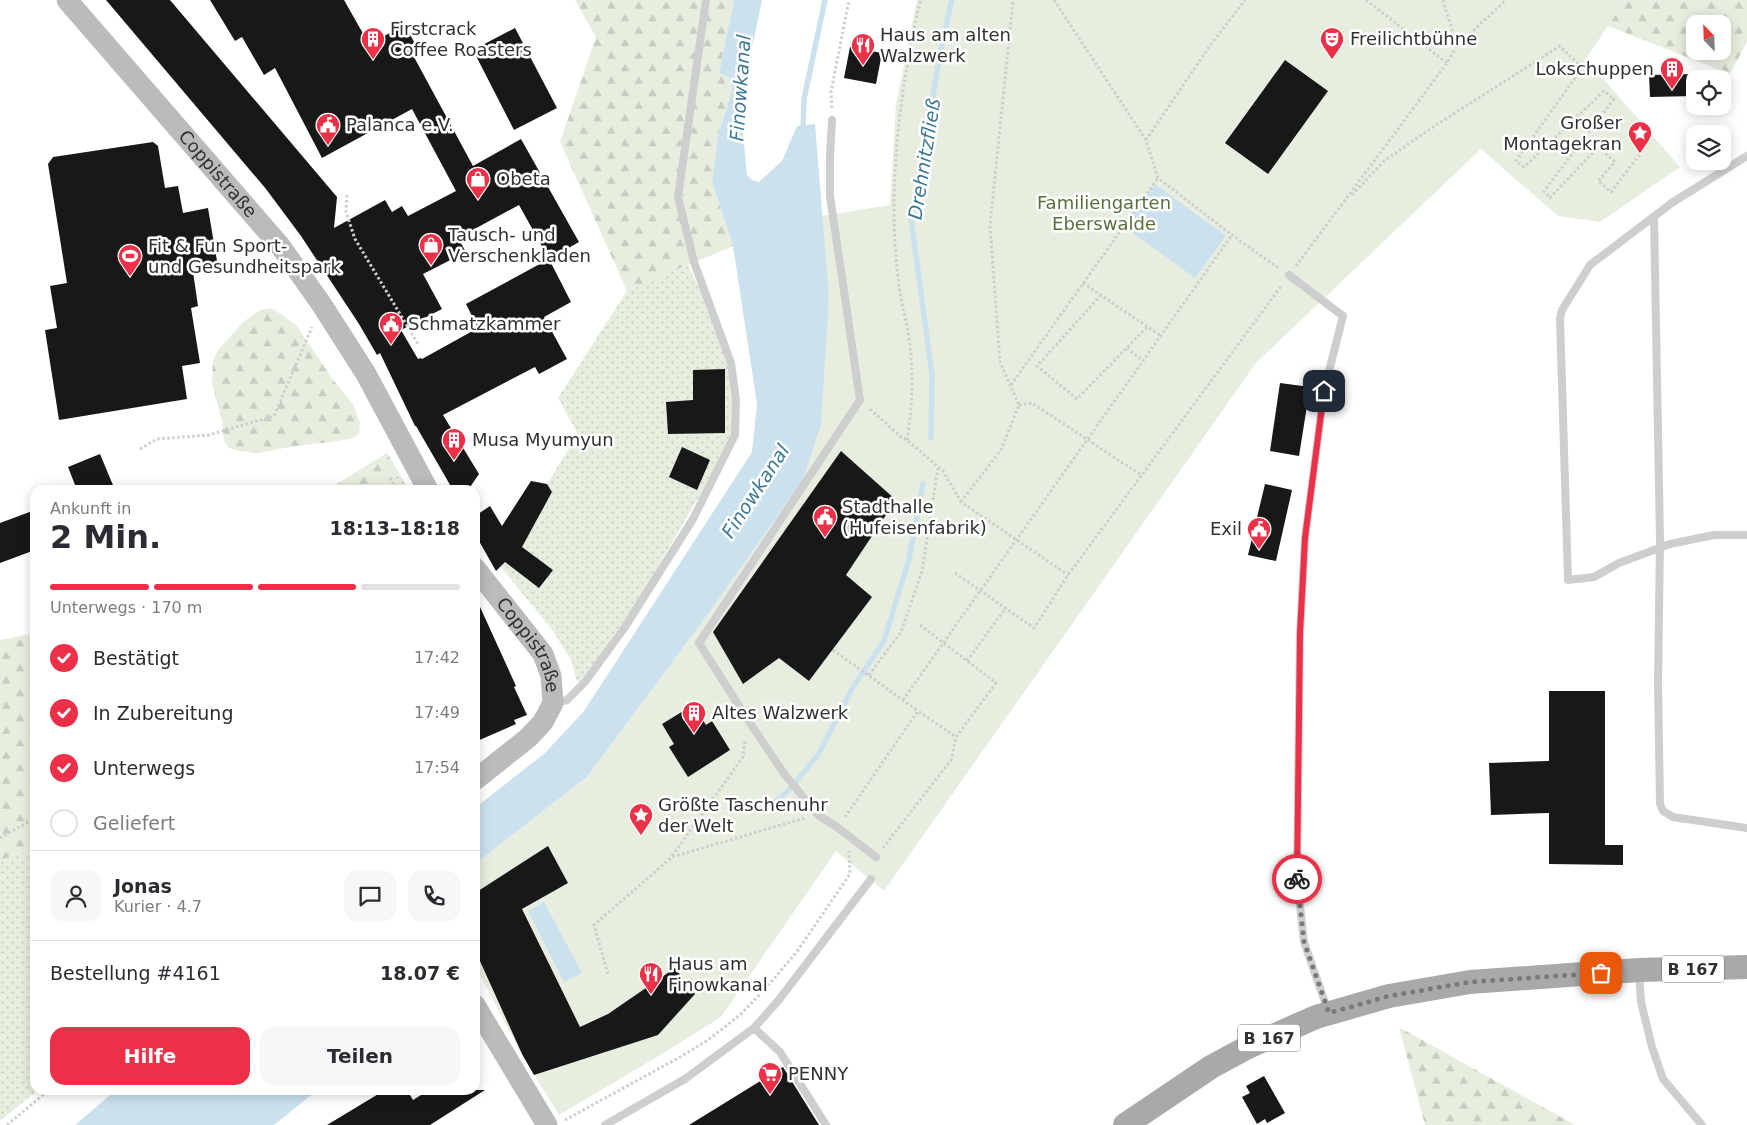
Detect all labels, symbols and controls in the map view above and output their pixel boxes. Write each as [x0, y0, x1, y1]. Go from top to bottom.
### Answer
north arrow [1686, 15, 1731, 60]
map controls [1686, 15, 1731, 170]
place label: Firstcrack Coffee Roasters [390, 18, 532, 60]
place label: Haus am alten Walzwerk [880, 24, 1011, 66]
building icon: Firstcrack Coffee Roasters [360, 26, 386, 60]
theatre icon: Freilichtbühne [1319, 26, 1345, 60]
place label: Freilichtbühne [1350, 28, 1477, 49]
restaurant icon: Haus am alten Walzwerk [850, 32, 876, 66]
water label: Finowkanal [725, 33, 755, 142]
building icon: Lokschuppen [1659, 56, 1685, 90]
place label: Lokschuppen [1535, 58, 1654, 79]
button: locate [1686, 70, 1731, 115]
water label: Drehnitzfließ [904, 97, 944, 221]
public building icon: Palanca e.V. [315, 112, 341, 146]
place label: Großer Montagekran [1503, 112, 1623, 154]
place label: Palanca e.V. [346, 114, 454, 135]
place icon: Großer Montagekran [1627, 120, 1653, 154]
button: layers [1686, 125, 1731, 170]
street label: Coppistraße [174, 126, 262, 221]
shop icon: Obeta [465, 166, 491, 200]
place label: Obeta [496, 168, 551, 189]
park label: Familiengarten Eberswalde [1037, 192, 1171, 234]
place label: Tausch- und Verschenkladen [447, 224, 591, 266]
shop icon: Tausch- und Verschenkladen [418, 232, 444, 266]
place label: Fit & Fun Sport- und Gesundheitspark [148, 235, 341, 277]
sports icon: Fit & Fun Sport- und Gesundheitspark [117, 243, 143, 277]
public building icon: Schmatzkammer [378, 311, 404, 345]
place label: Schmatzkammer [408, 313, 561, 334]
pin [1303, 370, 1345, 412]
icon: home [1310, 377, 1338, 405]
building icon: Musa Myumyun [441, 427, 467, 461]
place label: Musa Myumyun [472, 429, 614, 450]
water label: Finowkanal [717, 440, 794, 542]
place label: Stadthalle (Hufeisenfabrik) [842, 496, 987, 538]
text: Ankunft in [50, 499, 131, 518]
public building icon: Stadthalle (Hufeisenfabrik) [812, 504, 838, 538]
public building icon: Exil [1246, 516, 1272, 550]
text: 18:13–18:18 [330, 517, 460, 539]
text: 2 Min. [50, 518, 161, 556]
place label: Exil [1210, 518, 1242, 539]
street label: Coppistraße [492, 593, 563, 693]
text: Unterwegs · 170 m [50, 598, 202, 617]
icon: check [50, 644, 78, 672]
text: Bestätigt [93, 647, 179, 669]
text: 17:42 [414, 648, 460, 667]
icon: check [50, 699, 78, 727]
building icon: Altes Walzwerk [681, 700, 707, 734]
text: In Zubereitung [93, 702, 233, 724]
place label: Altes Walzwerk [712, 702, 849, 723]
text: 17:49 [414, 703, 460, 722]
icon: check [50, 754, 78, 782]
text: Unterwegs [93, 757, 195, 779]
text: 17:54 [414, 758, 460, 777]
place label: Größte Taschenuhr der Welt [658, 794, 828, 836]
place icon: Größte Taschenuhr der Welt [628, 802, 654, 836]
text: Geliefert [93, 812, 175, 834]
courier [1272, 854, 1322, 904]
icon: bike [1283, 865, 1311, 893]
button: person [50, 870, 102, 922]
button: chat [344, 870, 396, 922]
button: phone [408, 870, 460, 922]
text: Jonas [114, 875, 172, 897]
text: Kurier · 4.7 [114, 897, 202, 916]
pin [1580, 952, 1622, 994]
place label: Haus am Finowkanal [668, 953, 768, 995]
road number: B 167 [1662, 956, 1724, 982]
icon: bag [1587, 959, 1615, 987]
restaurant icon: Haus am Finowkanal [638, 961, 664, 995]
text: Bestellung #4161 [50, 962, 221, 984]
text: 18.07 € [380, 962, 460, 984]
road number: B 167 [1238, 1024, 1300, 1052]
button: Hilfe [50, 1027, 250, 1085]
button: Teilen [260, 1027, 460, 1085]
supermarket icon: PENNY [757, 1061, 783, 1095]
place label: PENNY [788, 1063, 849, 1084]

